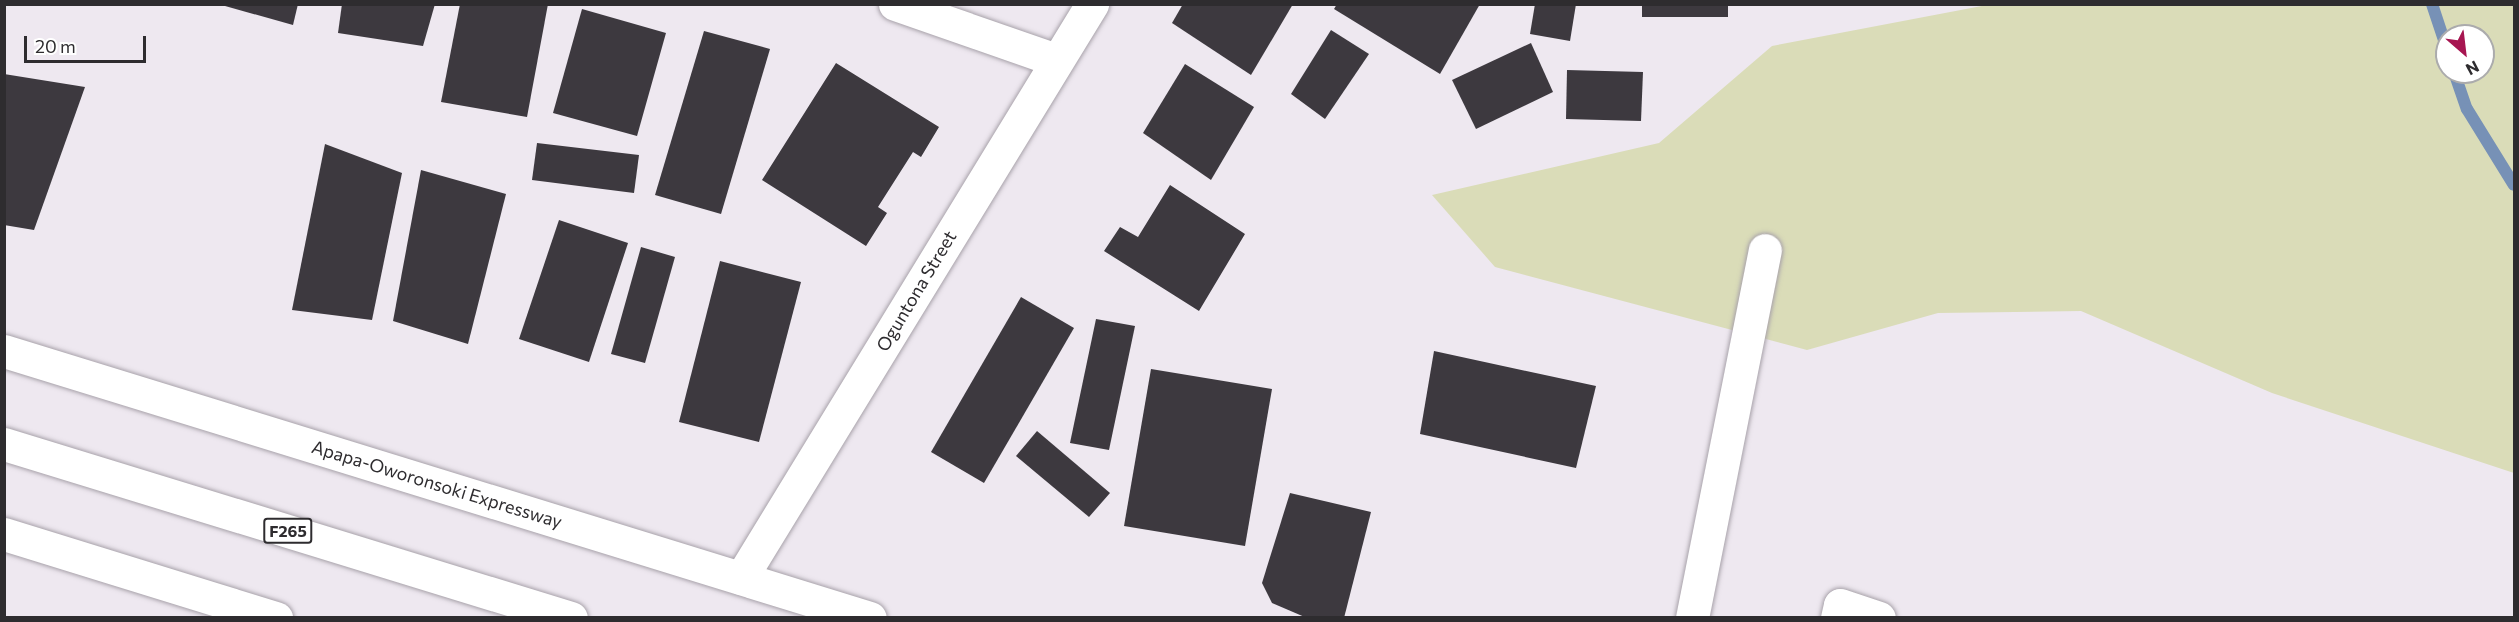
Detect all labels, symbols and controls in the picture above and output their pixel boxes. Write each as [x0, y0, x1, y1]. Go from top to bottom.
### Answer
scale bar [27, 24, 148, 62]
north arrow [2435, 24, 2495, 84]
text: 20 m [35, 35, 76, 57]
text: N [2463, 57, 2483, 80]
street label: Oguntona Street [871, 227, 961, 355]
street label: Apapa-Oworonsoki Expressway [309, 436, 565, 532]
road number: F265 [262, 518, 314, 544]

